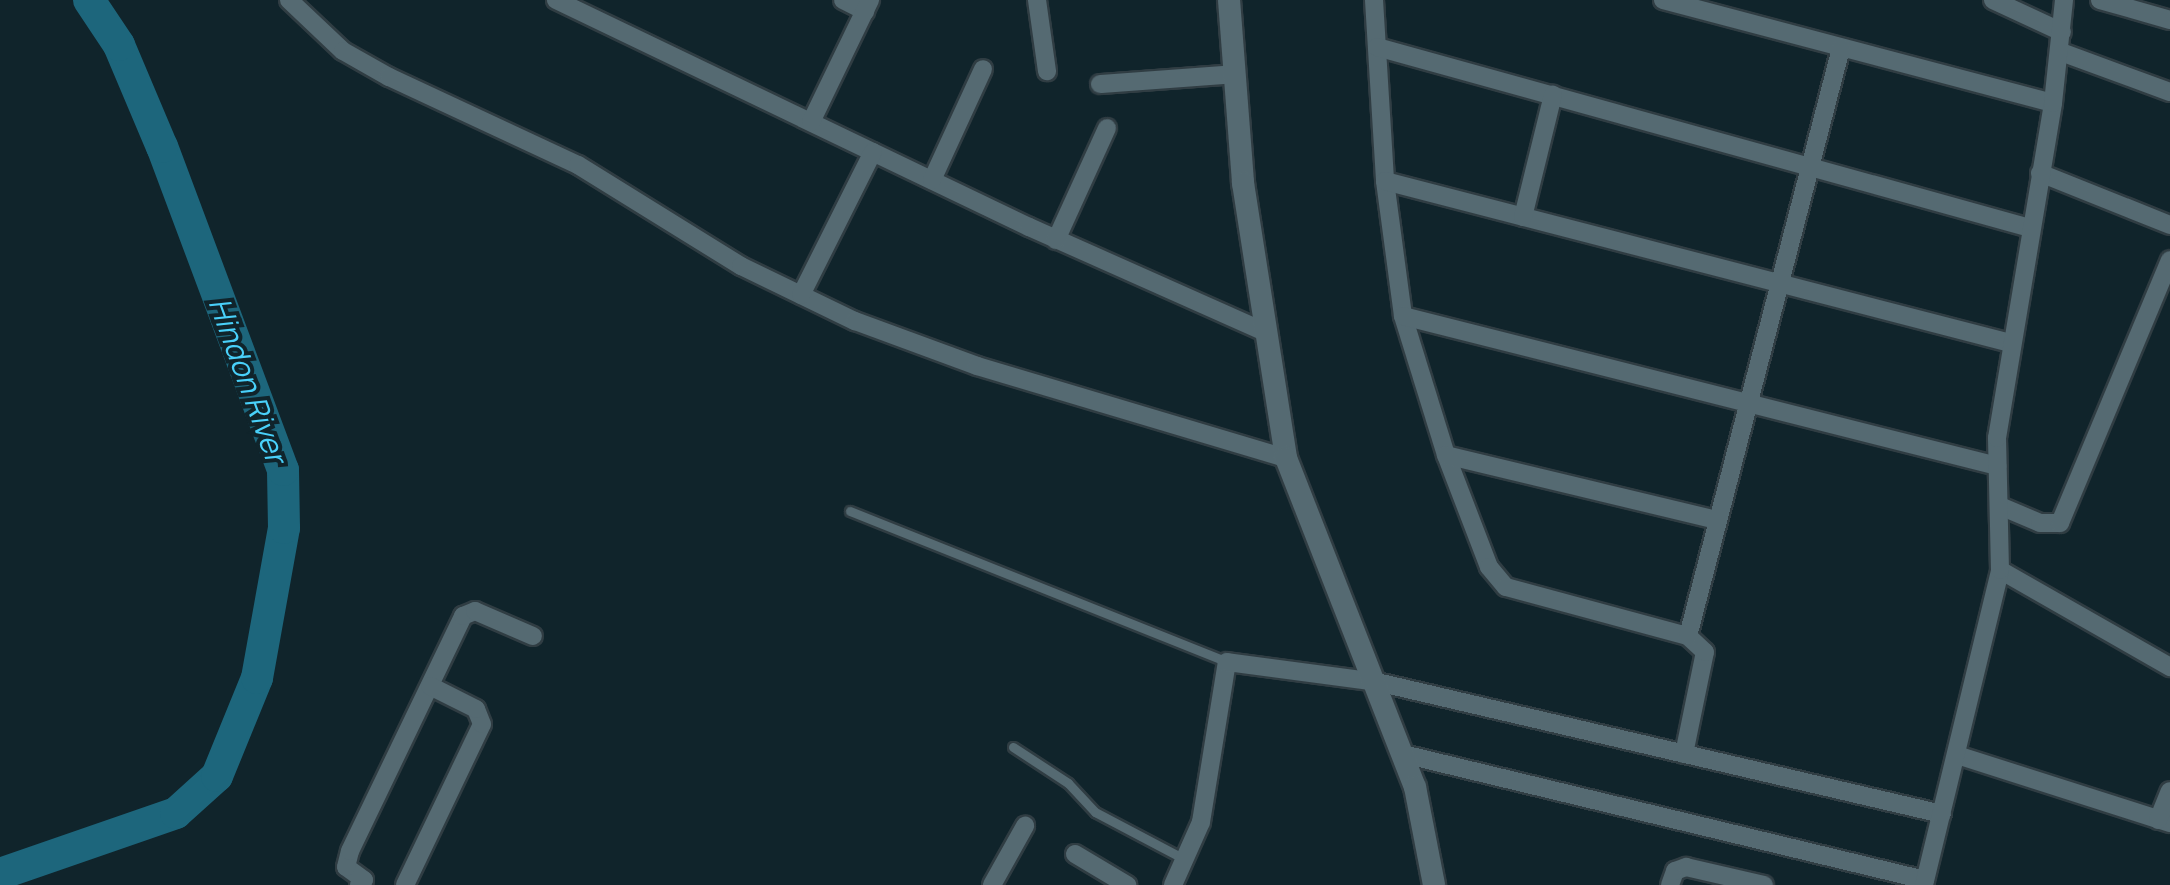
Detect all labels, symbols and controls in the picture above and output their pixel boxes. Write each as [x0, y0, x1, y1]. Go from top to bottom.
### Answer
water label: Hindon River [201, 292, 295, 468]

